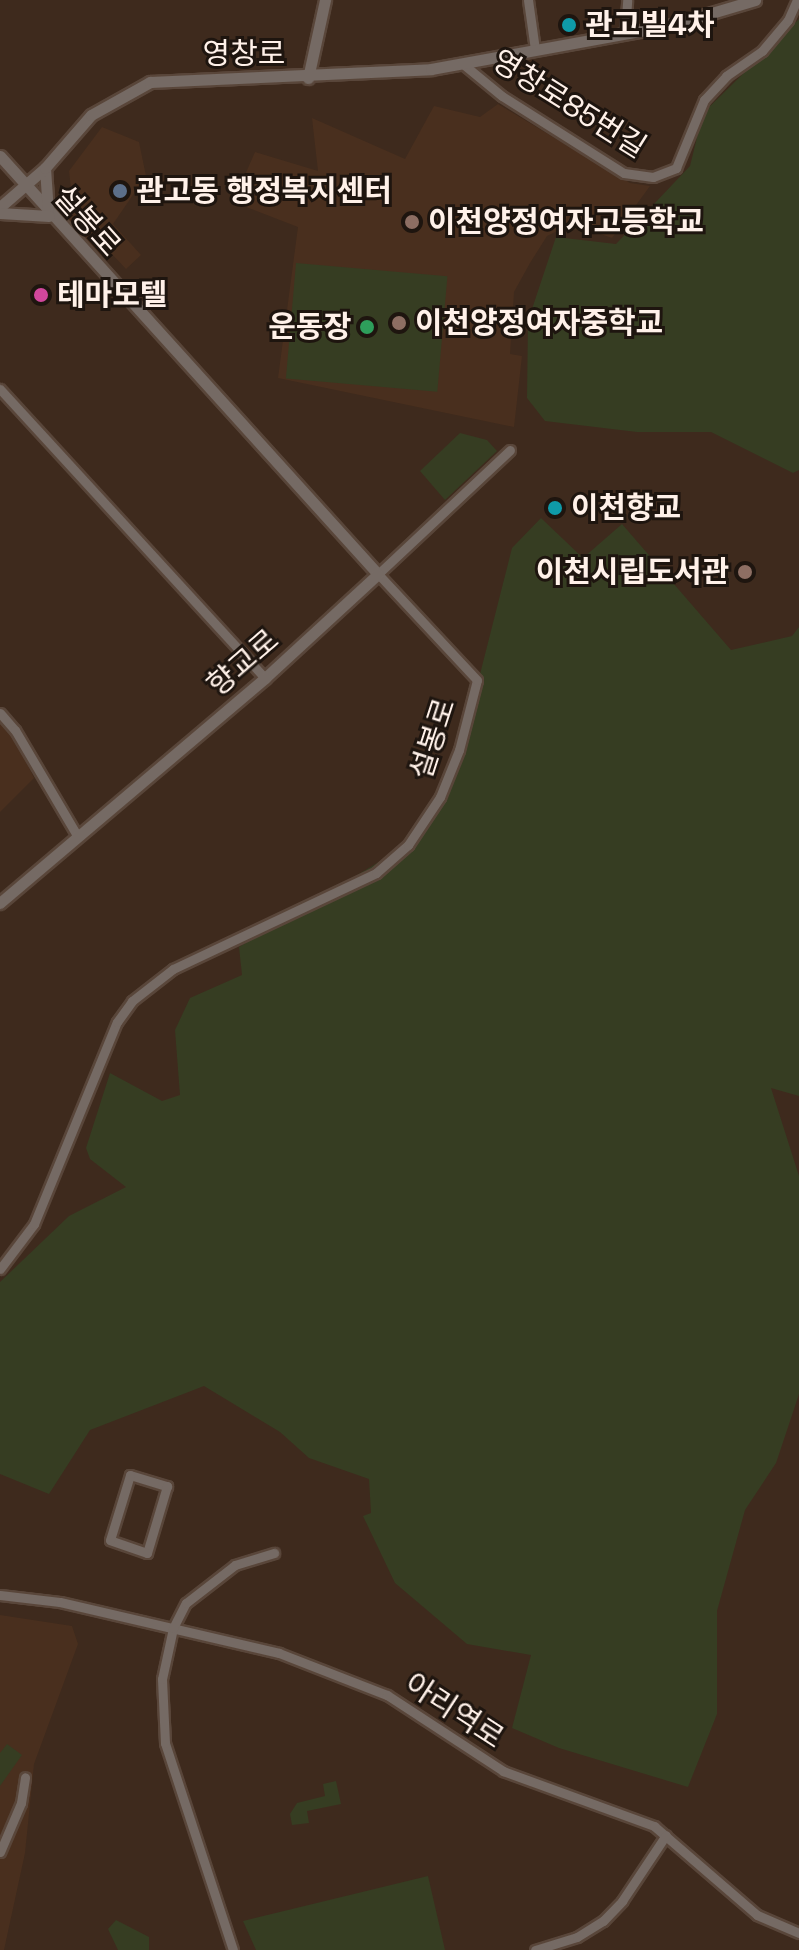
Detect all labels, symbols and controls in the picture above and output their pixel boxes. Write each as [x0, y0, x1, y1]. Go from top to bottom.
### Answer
place label: 관고빌4차 [585, 7, 714, 43]
marker: 관고빌4차 [560, 16, 578, 34]
street label: 영창로 [203, 36, 285, 72]
street label: 영창로85번길 [485, 42, 653, 166]
place label: 관고동 행정복지센터 [136, 173, 392, 209]
street label: 설봉로 [46, 178, 128, 264]
marker: 관고동 행정복지센터 [111, 182, 129, 200]
place label: 이천양정여자고등학교 [428, 204, 704, 240]
marker: 이천양정여자고등학교 [403, 213, 421, 231]
place label: 테마모텔 [57, 277, 167, 313]
marker: 테마모텔 [32, 286, 50, 304]
place label: 이천양정여자중학교 [415, 305, 663, 341]
place label: 운동장 [268, 309, 351, 345]
marker: 이천양정여자중학교 [390, 314, 408, 332]
marker: 운동장 [358, 318, 376, 336]
place label: 이천향교 [571, 490, 681, 526]
marker: 이천향교 [546, 499, 564, 517]
place label: 이천시립도서관 [536, 554, 729, 590]
marker: 이천시립도서관 [736, 563, 754, 581]
street label: 향교로 [200, 622, 286, 704]
street label: 설봉로 [403, 694, 463, 784]
street label: 아리역로 [398, 1666, 510, 1756]

